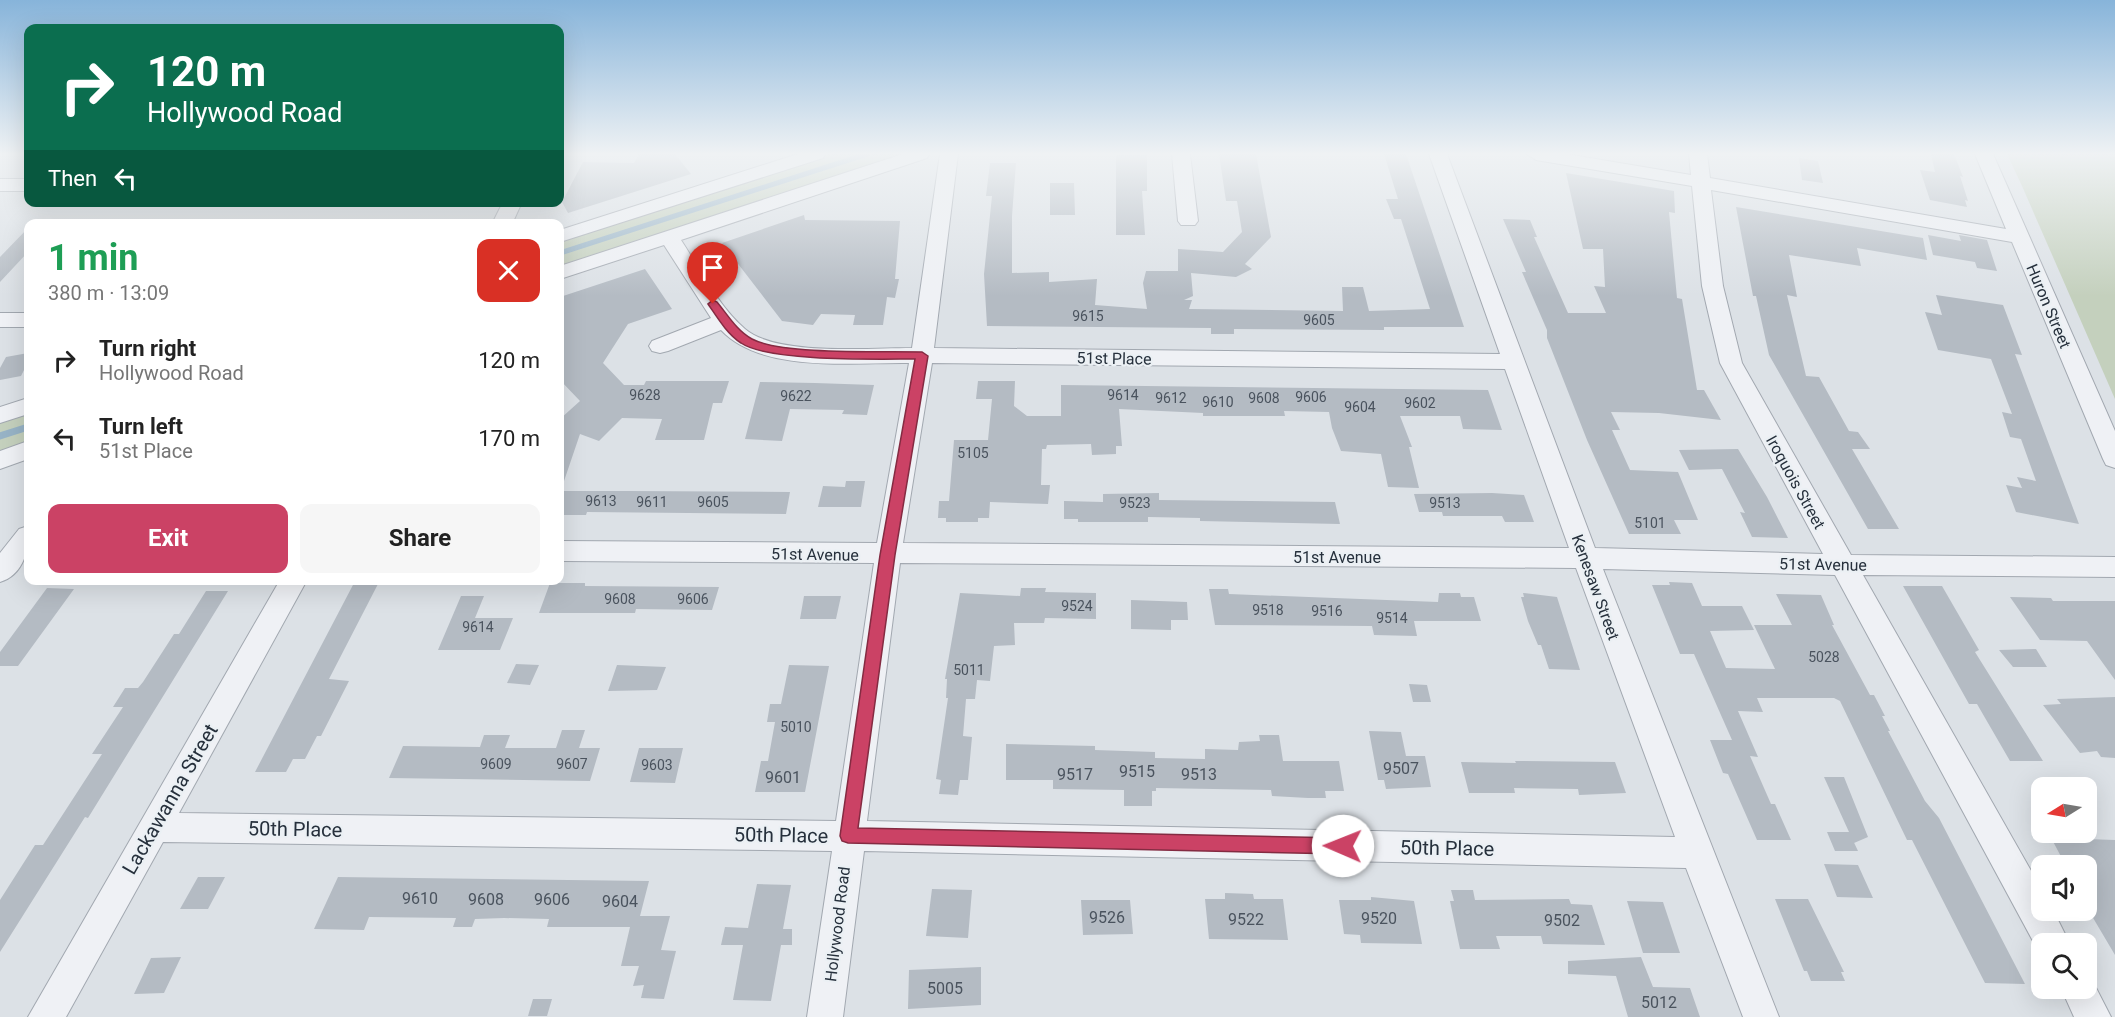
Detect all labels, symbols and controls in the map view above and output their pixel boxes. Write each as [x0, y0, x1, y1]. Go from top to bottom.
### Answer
text: 120 m [147, 47, 266, 96]
icon: right [48, 48, 126, 126]
text: Hollywood Road [147, 97, 343, 129]
icon: left [109, 162, 142, 195]
text: Then [48, 166, 97, 191]
text: 1 min [48, 237, 139, 279]
button: close [477, 239, 540, 302]
pin [687, 242, 738, 304]
icon: arrive [696, 251, 729, 284]
street label: Huron Street [2022, 261, 2075, 351]
text: 380 m · 13:09 [48, 281, 169, 305]
house number: 9615 [1072, 308, 1104, 324]
house number: 9605 [1303, 312, 1335, 328]
text: Turn right [99, 336, 196, 361]
icon: right [48, 344, 81, 377]
text: 120 m [478, 348, 540, 373]
street label: 51st Place [1076, 348, 1152, 369]
text: Hollywood Road [99, 361, 244, 385]
house number: 9628 [629, 387, 661, 403]
house number: 9614 [1107, 387, 1139, 403]
house number: 9622 [780, 388, 812, 404]
house number: 9606 [1295, 389, 1327, 405]
house number: 9612 [1155, 390, 1187, 406]
house number: 9608 [1248, 390, 1280, 406]
house number: 9610 [1202, 394, 1234, 410]
house number: 9602 [1404, 395, 1436, 411]
house number: 9604 [1344, 399, 1376, 415]
text: Turn left [99, 414, 183, 439]
icon: left [48, 422, 81, 455]
text: 170 m [478, 426, 540, 451]
street label: Iroquois Street [1762, 432, 1829, 532]
text: 51st Place [99, 439, 193, 463]
house number: 5105 [957, 445, 989, 461]
house number: 9613 [585, 493, 617, 509]
house number: 9611 [636, 494, 668, 510]
house number: 9605 [697, 494, 729, 510]
house number: 9523 [1119, 495, 1151, 511]
house number: 9513 [1429, 495, 1461, 511]
button: Exit [48, 504, 288, 573]
button: Share [300, 504, 540, 573]
house number: 5101 [1634, 515, 1666, 531]
street label: Kenesaw Street [1568, 532, 1623, 642]
street label: 51st Avenue [771, 544, 859, 565]
street label: 51st Avenue [1293, 548, 1381, 567]
street label: 51st Avenue [1779, 554, 1867, 575]
house number: 9608 [604, 591, 636, 607]
house number: 9606 [677, 591, 709, 607]
house number: 9524 [1061, 598, 1093, 614]
house number: 9518 [1252, 602, 1284, 618]
house number: 9516 [1311, 603, 1343, 619]
house number: 9514 [1376, 610, 1408, 626]
house number: 9614 [462, 619, 494, 635]
house number: 5028 [1808, 649, 1840, 665]
house number: 5011 [953, 662, 985, 678]
street label: Lackawanna Street [117, 719, 223, 879]
house number: 5010 [780, 719, 812, 735]
house number: 9609 [480, 756, 512, 772]
house number: 9607 [556, 756, 588, 772]
house number: 9603 [641, 757, 673, 773]
house number: 9507 [1383, 759, 1419, 778]
house number: 9515 [1119, 762, 1155, 781]
house number: 9517 [1057, 765, 1093, 784]
house number: 9513 [1181, 765, 1217, 784]
house number: 9601 [765, 768, 801, 787]
north arrow [2031, 777, 2097, 843]
map controls [2031, 777, 2097, 999]
position arrow [1311, 814, 1375, 878]
street label: 50th Place [248, 816, 342, 842]
street label: 50th Place [734, 822, 828, 848]
street label: 50th Place [1400, 835, 1494, 861]
button: sound [2031, 855, 2097, 921]
street label: Hollywood Road [821, 865, 854, 983]
house number: 9610 [402, 889, 438, 908]
house number: 9608 [468, 890, 504, 909]
house number: 9606 [534, 890, 570, 909]
house number: 9604 [602, 892, 638, 911]
house number: 9526 [1089, 908, 1125, 927]
house number: 9520 [1361, 909, 1397, 928]
house number: 9522 [1228, 910, 1264, 929]
house number: 9502 [1544, 911, 1580, 930]
button: search [2031, 933, 2097, 999]
house number: 5005 [927, 979, 963, 998]
house number: 5012 [1641, 993, 1677, 1012]

